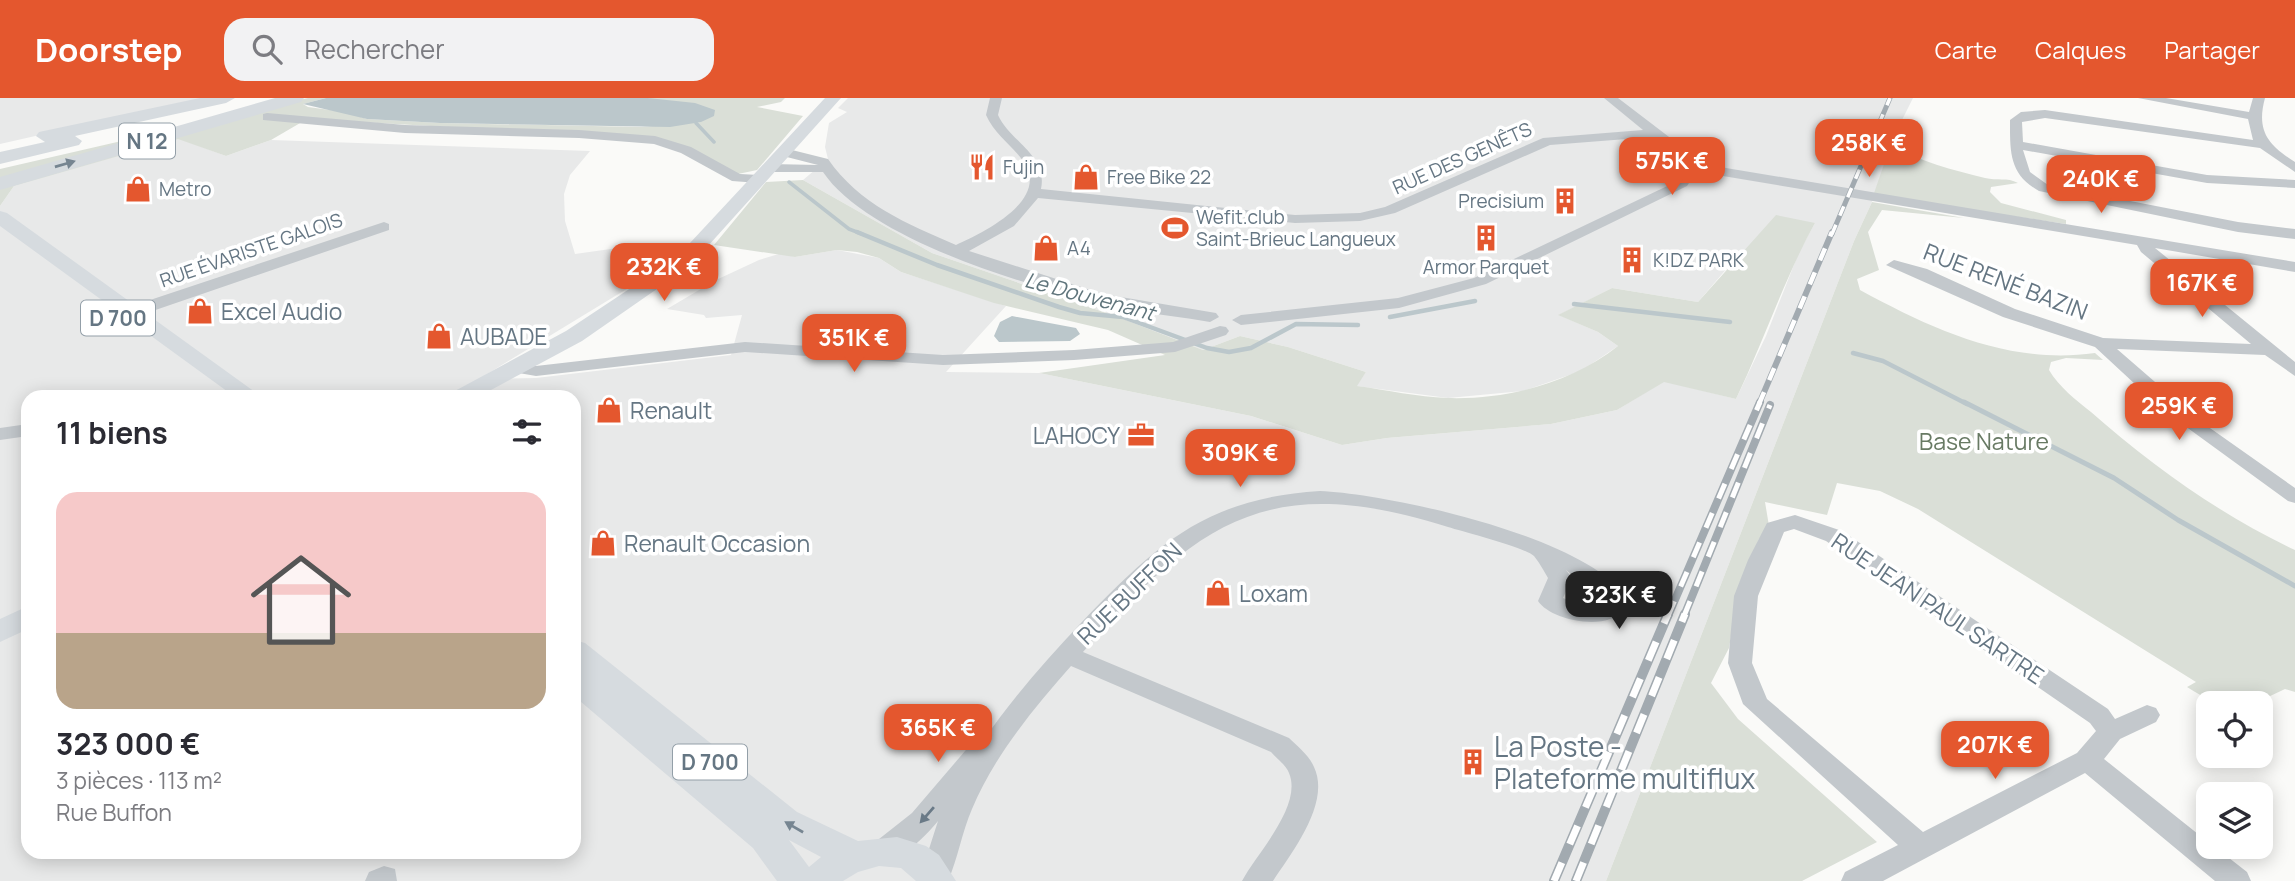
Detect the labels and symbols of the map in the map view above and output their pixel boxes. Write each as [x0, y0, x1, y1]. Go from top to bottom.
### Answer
street label: RUE DES GENÊTS [1388, 116, 1536, 200]
pin: 258K € [1812, 120, 1926, 179]
road number: N 12 [119, 124, 175, 158]
pin: 575K € [1615, 138, 1729, 197]
restaurant icon: Fujin [967, 152, 997, 182]
place label: Fujin [1003, 154, 1044, 180]
pin: 240K € [2044, 156, 2158, 215]
one-way arrow [55, 159, 76, 169]
shop icon: Free Bike 22 [1071, 162, 1101, 192]
place label: Free Bike 22 [1107, 164, 1211, 190]
shop icon: Metro [123, 174, 153, 204]
place label: Metro [159, 176, 212, 202]
building icon: Precisium [1550, 186, 1580, 216]
place label: Precisium [1458, 188, 1544, 214]
place label: Wefit.club Saint-Brieuc Langueux [1196, 204, 1396, 252]
street label: RUE ÉVARISTE GALOIS [156, 206, 346, 293]
sports icon: Wefit.club Saint-Brieuc Langueux [1160, 213, 1190, 243]
building icon: Armor Parquet [1471, 223, 1501, 253]
shop icon: A4 [1031, 233, 1061, 263]
place label: A4 [1067, 235, 1091, 261]
street label: RUE RENÉ BAZIN [1919, 235, 2093, 327]
pin: 232K € [607, 244, 721, 303]
building icon: K!DZ PARK [1617, 245, 1647, 275]
place label: K!DZ PARK [1653, 247, 1745, 273]
place label: Armor Parquet [1423, 254, 1549, 280]
pin: 167K € [2145, 260, 2259, 319]
water label: Le Douvenant [1022, 265, 1161, 327]
place label: Excel Audio [221, 295, 342, 327]
shop icon: Excel Audio [185, 296, 215, 326]
road number: D 700 [81, 300, 155, 336]
pin: 351K € [797, 314, 911, 374]
place label: AUBADE [460, 320, 547, 352]
shop icon: AUBADE [424, 321, 454, 351]
pin: 259K € [2122, 382, 2236, 442]
place label: Renault [630, 394, 712, 426]
shop icon: Renault [594, 395, 624, 425]
place label: LAHOCY [1033, 419, 1120, 451]
office icon: LAHOCY [1126, 420, 1156, 450]
park label: Base Nature [1919, 425, 2049, 457]
pin: 309K € [1183, 430, 1297, 489]
street label: RUE JEAN PAUL SARTRE [1826, 525, 2050, 691]
place label: Renault Occasion [624, 527, 810, 559]
shop icon: Renault Occasion [588, 528, 618, 558]
street label: RUE BUFFON [1070, 535, 1188, 651]
pin: 323K € [1562, 572, 1676, 631]
place label: Loxam [1239, 577, 1308, 609]
shop icon: Loxam [1203, 578, 1233, 608]
pin: 365K € [881, 704, 995, 764]
pin: 207K € [1938, 722, 2052, 781]
place label: La Poste - Plateforme multiflux [1494, 727, 1755, 797]
road number: D 700 [673, 744, 747, 780]
building icon: La Poste - Plateforme multiflux [1458, 747, 1488, 777]
one-way arrow [920, 806, 935, 823]
one-way arrow [784, 821, 803, 834]

